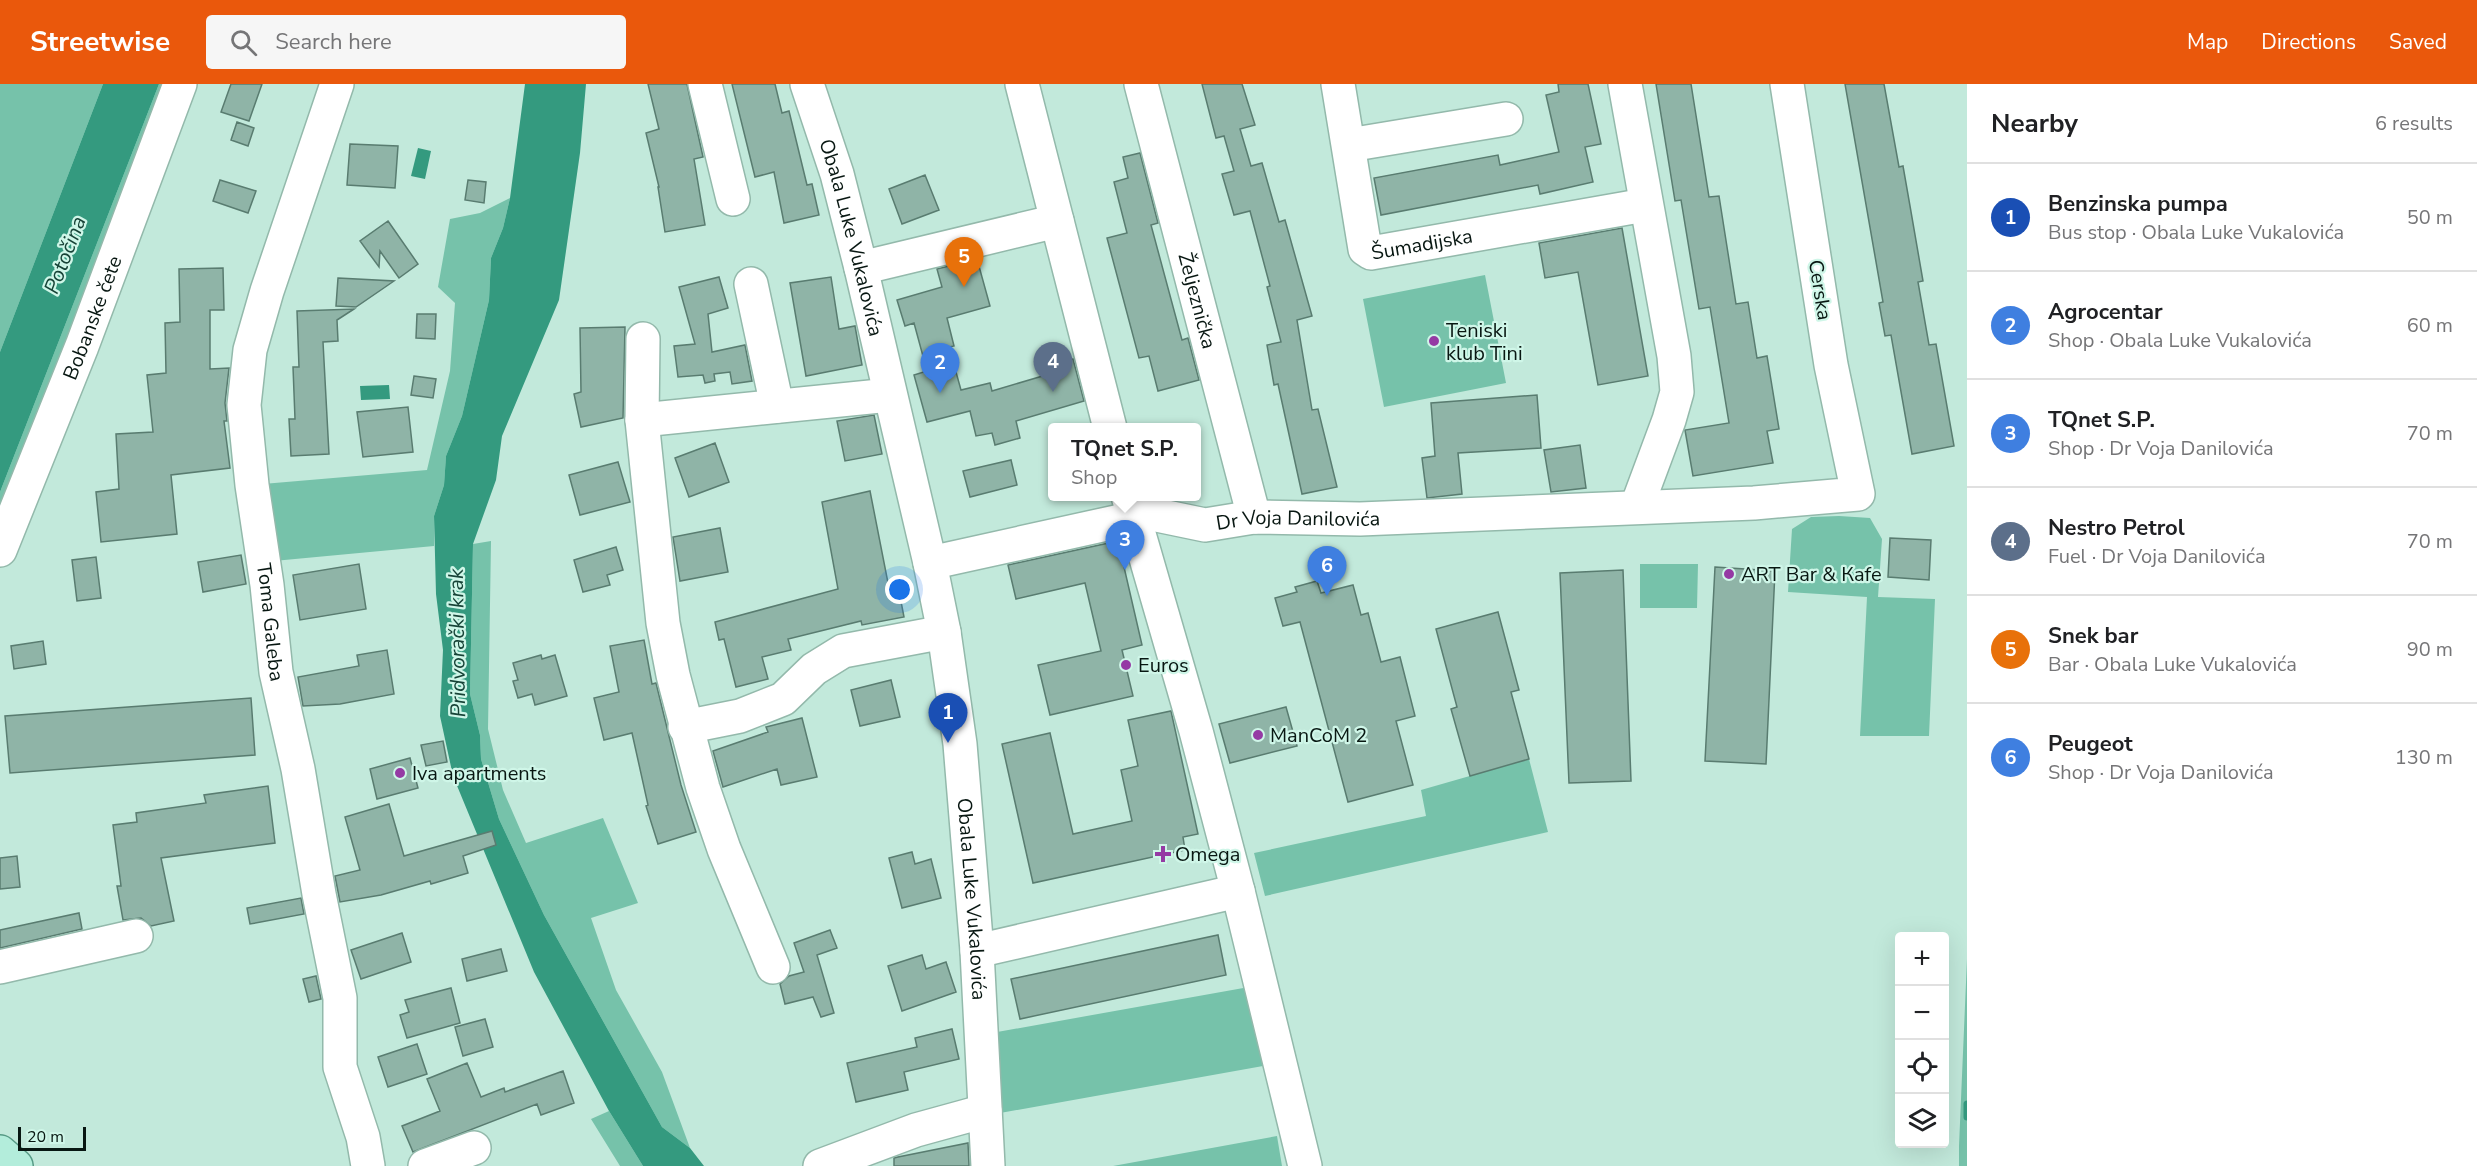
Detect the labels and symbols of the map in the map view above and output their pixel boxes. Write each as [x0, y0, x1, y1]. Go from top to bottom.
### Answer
street label: Obala Luke Vukalovića [813, 135, 890, 339]
water label: Potočina [37, 212, 93, 298]
street label: Šumadijska [1369, 222, 1475, 266]
pin: 5 [944, 238, 984, 287]
street label: Željeznička [1172, 250, 1223, 352]
street label: Bobanske čete [56, 252, 128, 384]
street label: Cerska [1802, 258, 1838, 322]
place label: Teniski klub Tini [1446, 317, 1523, 367]
marker: Teniski klub Tini [1427, 334, 1441, 348]
pin: 4 [1034, 342, 1072, 392]
pin: 2 [920, 344, 960, 393]
street label: Dr Voja Danilovića [1214, 503, 1381, 536]
pin: 3 [1106, 520, 1144, 570]
pin: 6 [1308, 546, 1346, 596]
street label: Toma Galeba [250, 561, 291, 684]
place label: ART Bar & Кafe [1741, 561, 1882, 588]
marker: ART Bar & Кafe [1722, 567, 1736, 581]
water label: Pridvorački krak [442, 568, 472, 718]
your location [885, 575, 914, 604]
place label: Euros [1138, 652, 1189, 679]
marker: Euros [1119, 658, 1133, 672]
pin: 1 [928, 694, 968, 743]
place label: ManCoM 2 [1270, 722, 1367, 749]
marker: ManCoM 2 [1251, 728, 1265, 742]
place label: Iva apartments [412, 760, 546, 787]
marker: Iva apartments [393, 766, 407, 780]
street label: Obala Luke Vukalovića [951, 797, 993, 1001]
place label: Omega [1175, 841, 1240, 868]
marker: Omega [1156, 847, 1170, 861]
scale bar [18, 1124, 86, 1152]

